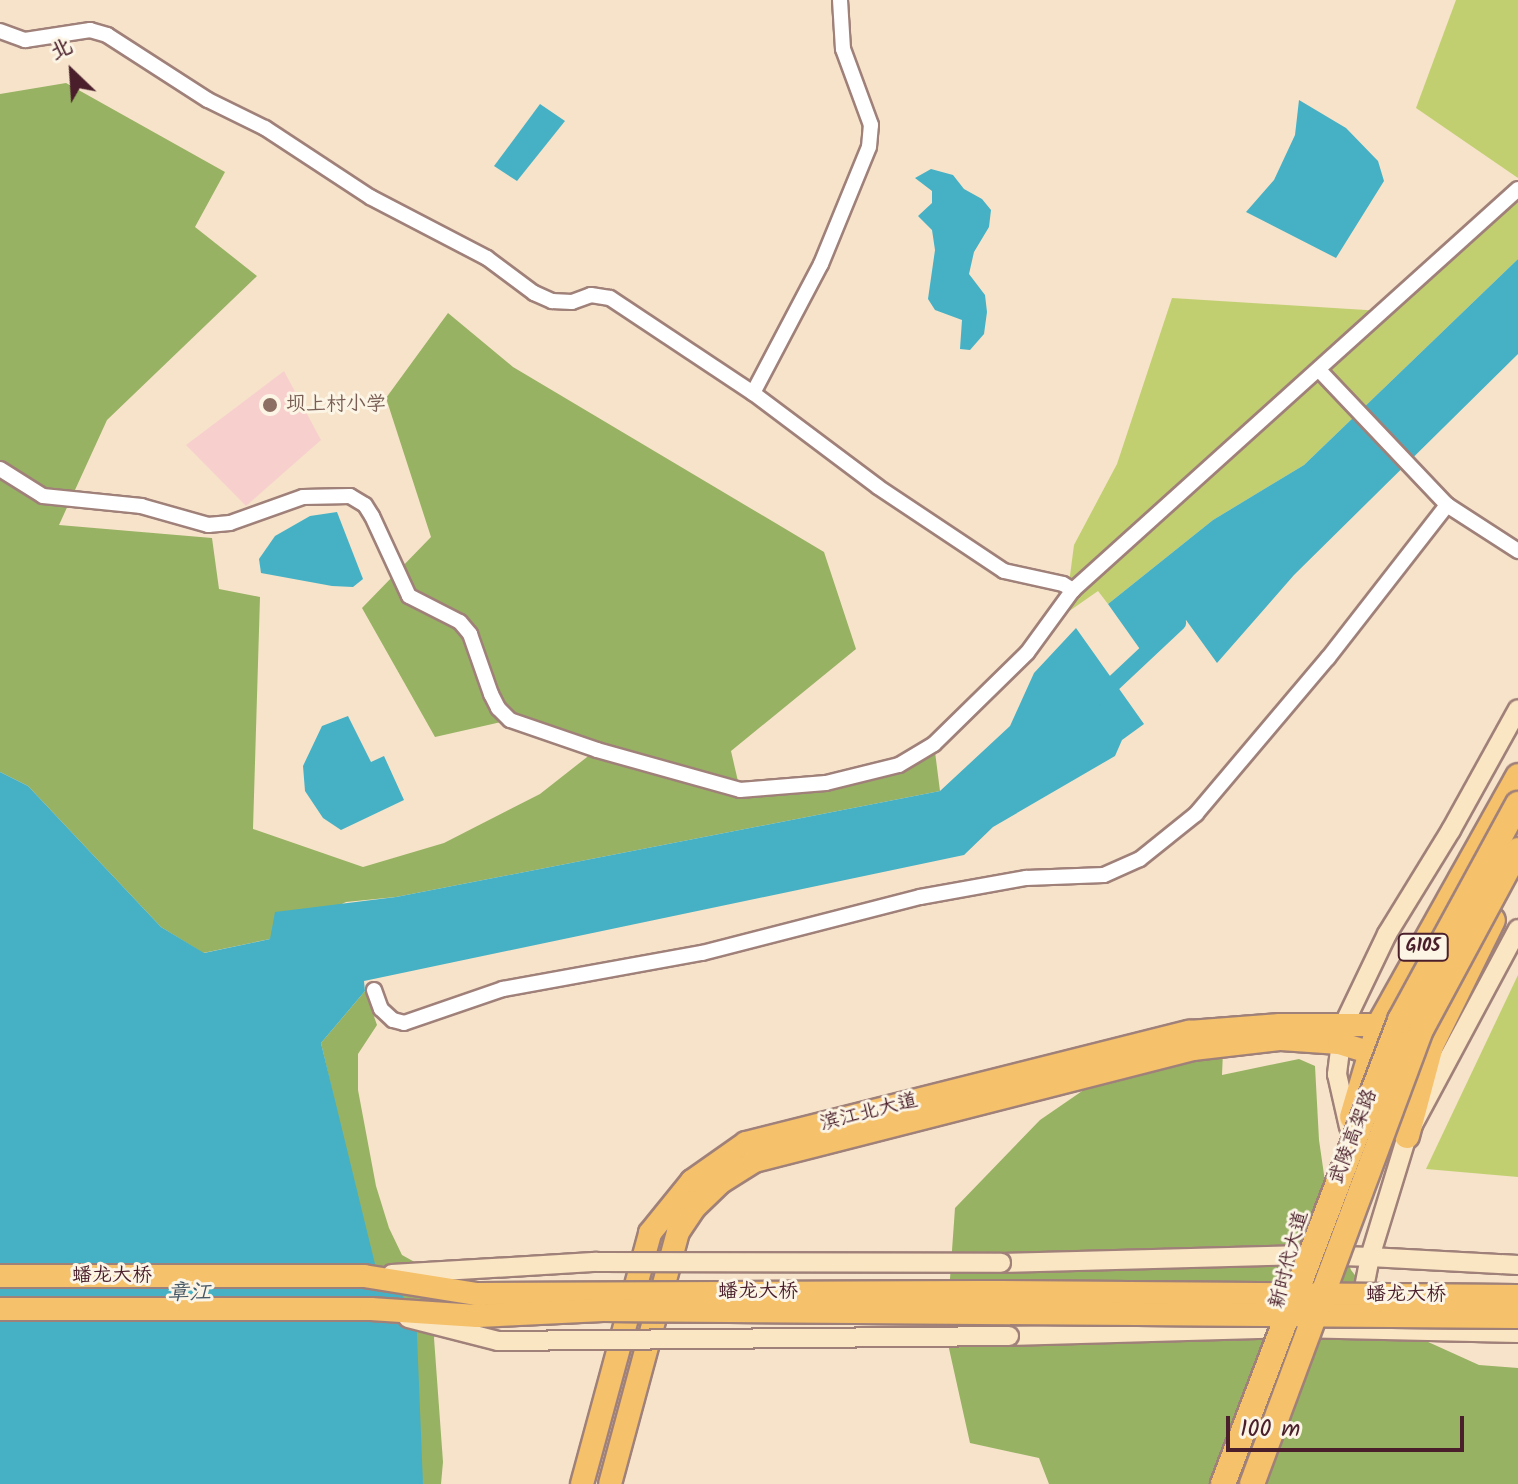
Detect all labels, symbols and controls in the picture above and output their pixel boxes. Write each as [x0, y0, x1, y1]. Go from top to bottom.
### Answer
text: 北 [44, 29, 79, 70]
north arrow [32, 32, 112, 112]
place label: 坝上村小学 [286, 393, 386, 417]
marker: 坝上村小学 [261, 396, 279, 414]
road number: G105 [1397, 933, 1449, 961]
street label: 武陵高架路 [1325, 1086, 1383, 1188]
street label: 滨江北大道 [818, 1089, 920, 1137]
street label: 新时代大道 [1265, 1209, 1315, 1311]
street label: 蟠龙大桥 [72, 1264, 152, 1288]
street label: 蟠龙大桥 [718, 1280, 798, 1304]
water label: 章江 [167, 1281, 211, 1307]
street label: 蟠龙大桥 [1366, 1283, 1446, 1307]
scale bar [1230, 1400, 1468, 1450]
text: 100 m [1240, 1410, 1300, 1449]

